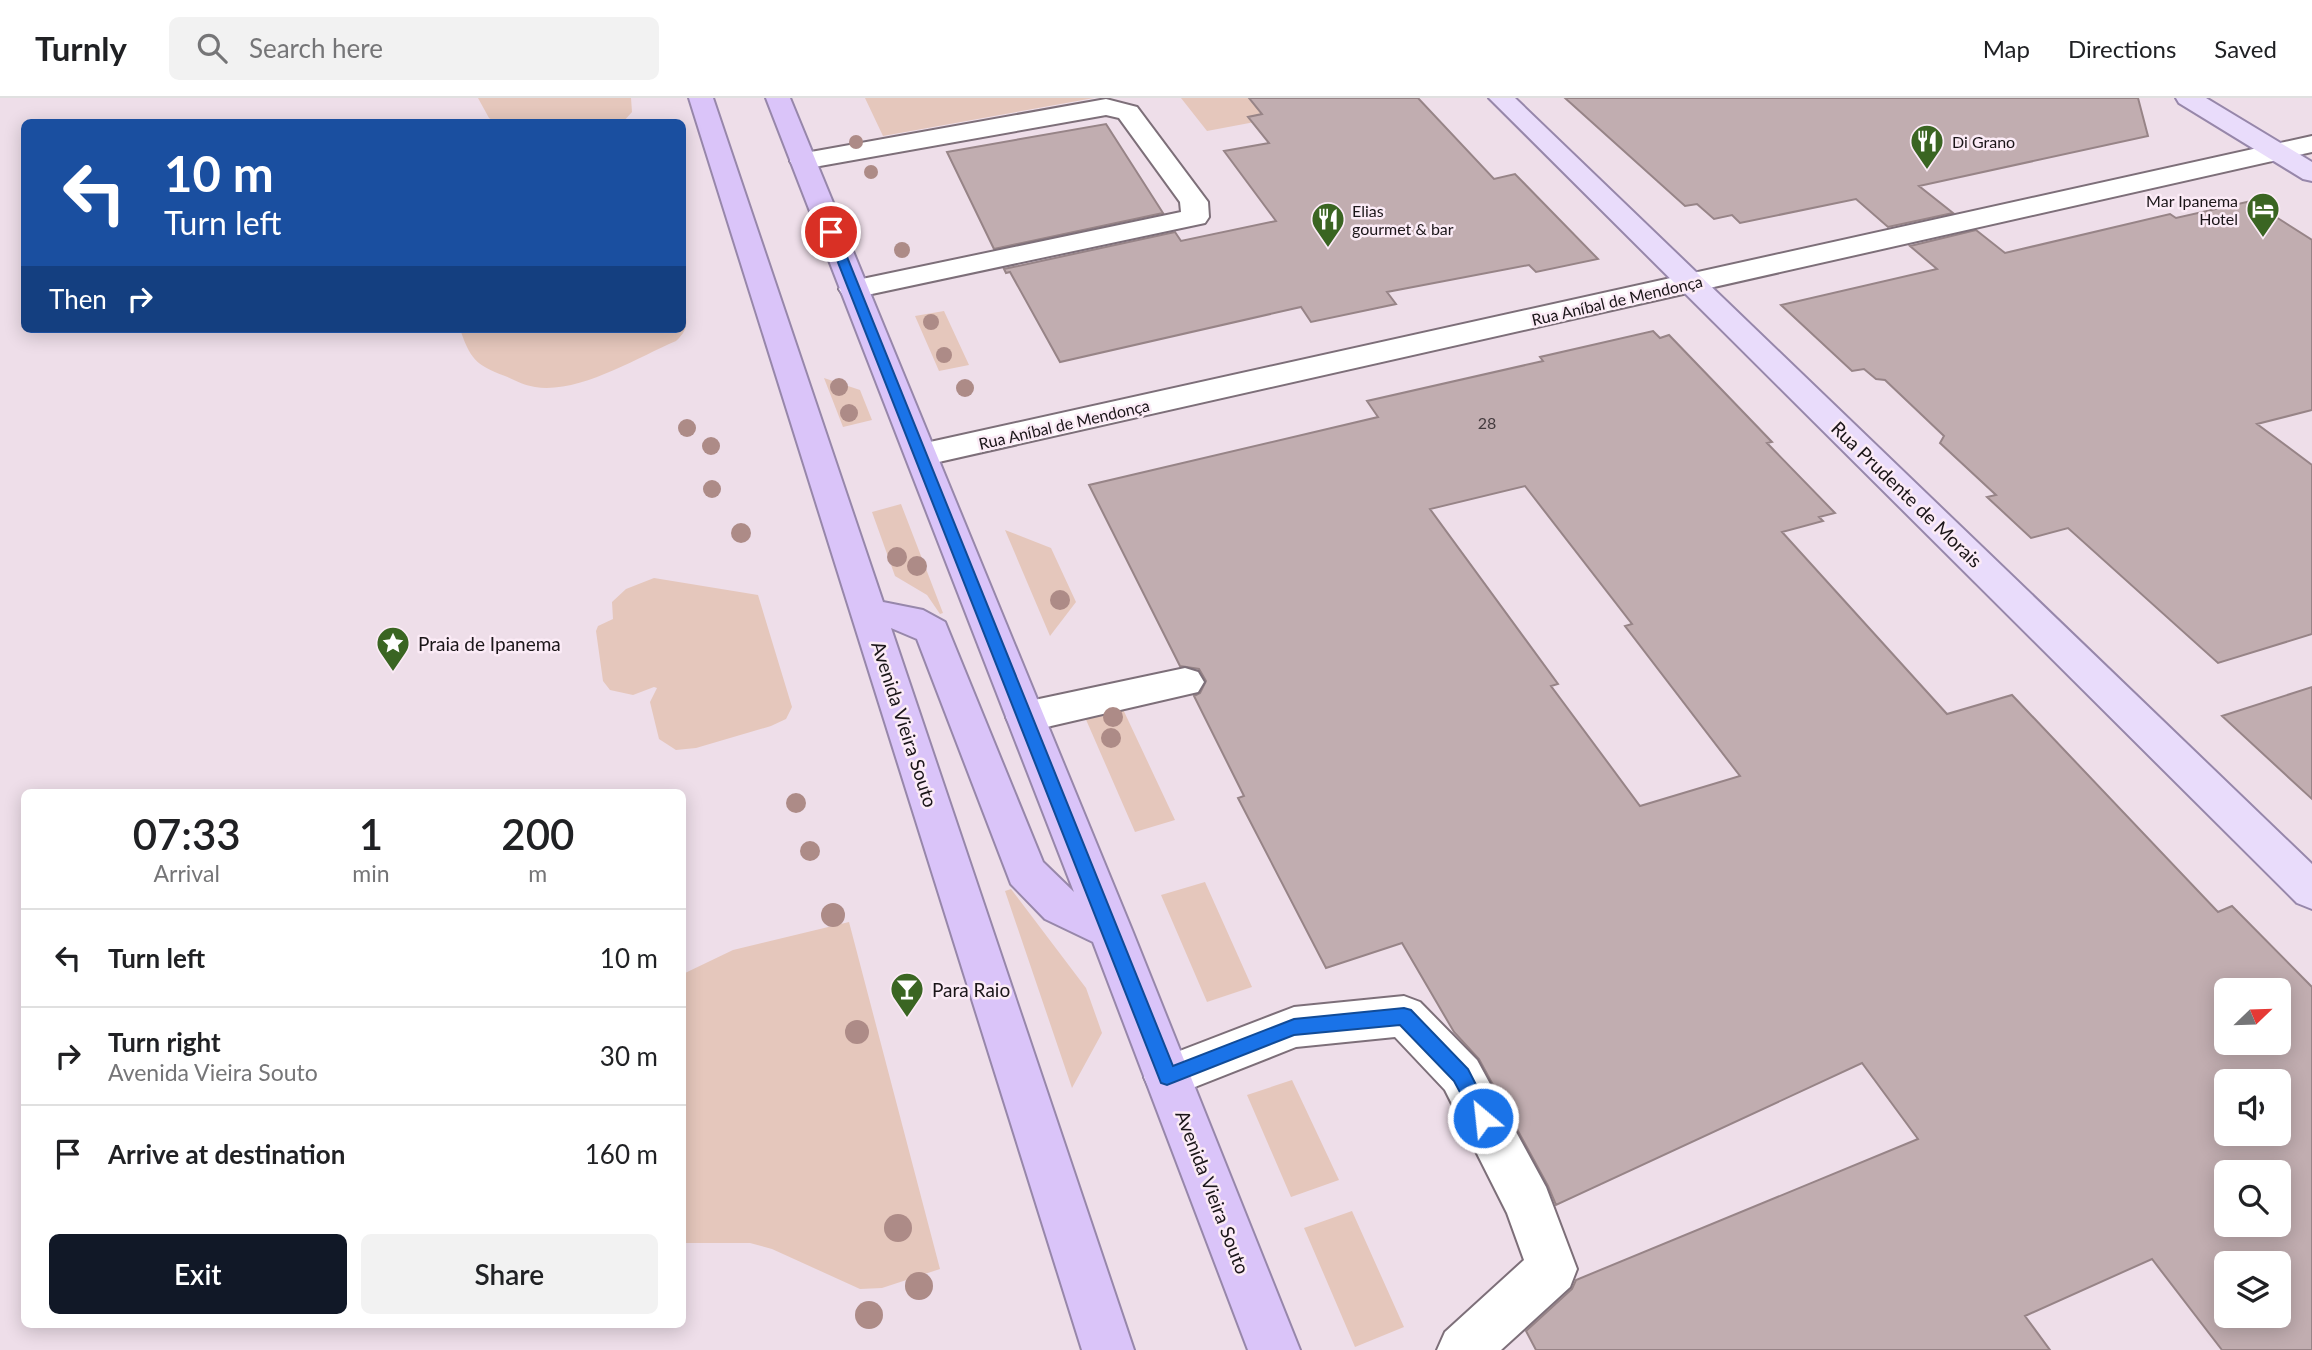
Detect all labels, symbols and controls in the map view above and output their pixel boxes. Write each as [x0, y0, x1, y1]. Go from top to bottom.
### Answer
search box [169, 17, 659, 80]
text: Turnly [35, 28, 127, 68]
icon: search [193, 29, 231, 67]
text: Search here [249, 32, 383, 64]
text: Map [1983, 34, 2030, 63]
text: Directions [2068, 34, 2176, 63]
text: Saved [2214, 34, 2277, 63]
restaurant icon: Di Grano [1908, 122, 1946, 171]
place label: Di Grano [1952, 132, 2015, 151]
text: 10 m [164, 144, 274, 202]
icon: left [49, 147, 140, 238]
hotel icon: Mar Ipanema Hotel [2244, 190, 2282, 239]
place label: Mar Ipanema Hotel [2146, 191, 2238, 228]
restaurant icon: Elias gourmet & bar [1309, 200, 1347, 249]
place label: Elias gourmet & bar [1352, 201, 1454, 238]
pin [801, 202, 861, 262]
text: Turn left [164, 203, 281, 242]
icon: arrive [812, 213, 850, 251]
street label: Rua Aníbal de Mendonça [1530, 271, 1704, 329]
icon: right [121, 280, 159, 318]
text: Then [49, 283, 107, 315]
street label: Rua Aníbal de Mendonça [977, 395, 1151, 453]
house number: 28 [1478, 413, 1496, 432]
street label: Rua Prudente de Morais [1827, 416, 1987, 572]
place icon: Praia de Ipanema [374, 624, 412, 673]
place label: Praia de Ipanema [418, 632, 561, 655]
street label: Avenida Vieira Souto [867, 638, 943, 810]
text: 07:33 [133, 809, 241, 859]
text: 1 [359, 809, 383, 859]
text: 200 [501, 809, 574, 859]
text: Arrival [154, 859, 220, 887]
text: min [352, 859, 390, 887]
text: m [528, 859, 547, 887]
icon: left [49, 939, 87, 977]
text: Turn left [108, 942, 205, 974]
text: 10 m [600, 942, 658, 974]
bar icon: Para Raio [888, 970, 926, 1019]
place label: Para Raio [932, 978, 1010, 1001]
north arrow [2214, 978, 2291, 1055]
map controls [2214, 978, 2291, 1328]
text: Turn right [108, 1026, 221, 1058]
icon: right [49, 1037, 87, 1075]
text: 30 m [600, 1040, 658, 1072]
text: Avenida Vieira Souto [108, 1058, 318, 1086]
button: sound [2214, 1069, 2291, 1146]
position arrow [1446, 1081, 1520, 1155]
street label: Avenida Vieira Souto [1171, 1107, 1255, 1277]
icon: arrive [49, 1135, 87, 1173]
text: Arrive at destination [108, 1138, 345, 1170]
text: 160 m [585, 1138, 658, 1170]
button: search [2214, 1160, 2291, 1237]
button: Exit [49, 1234, 347, 1314]
button: Share [361, 1234, 658, 1314]
button: layers [2214, 1251, 2291, 1328]

